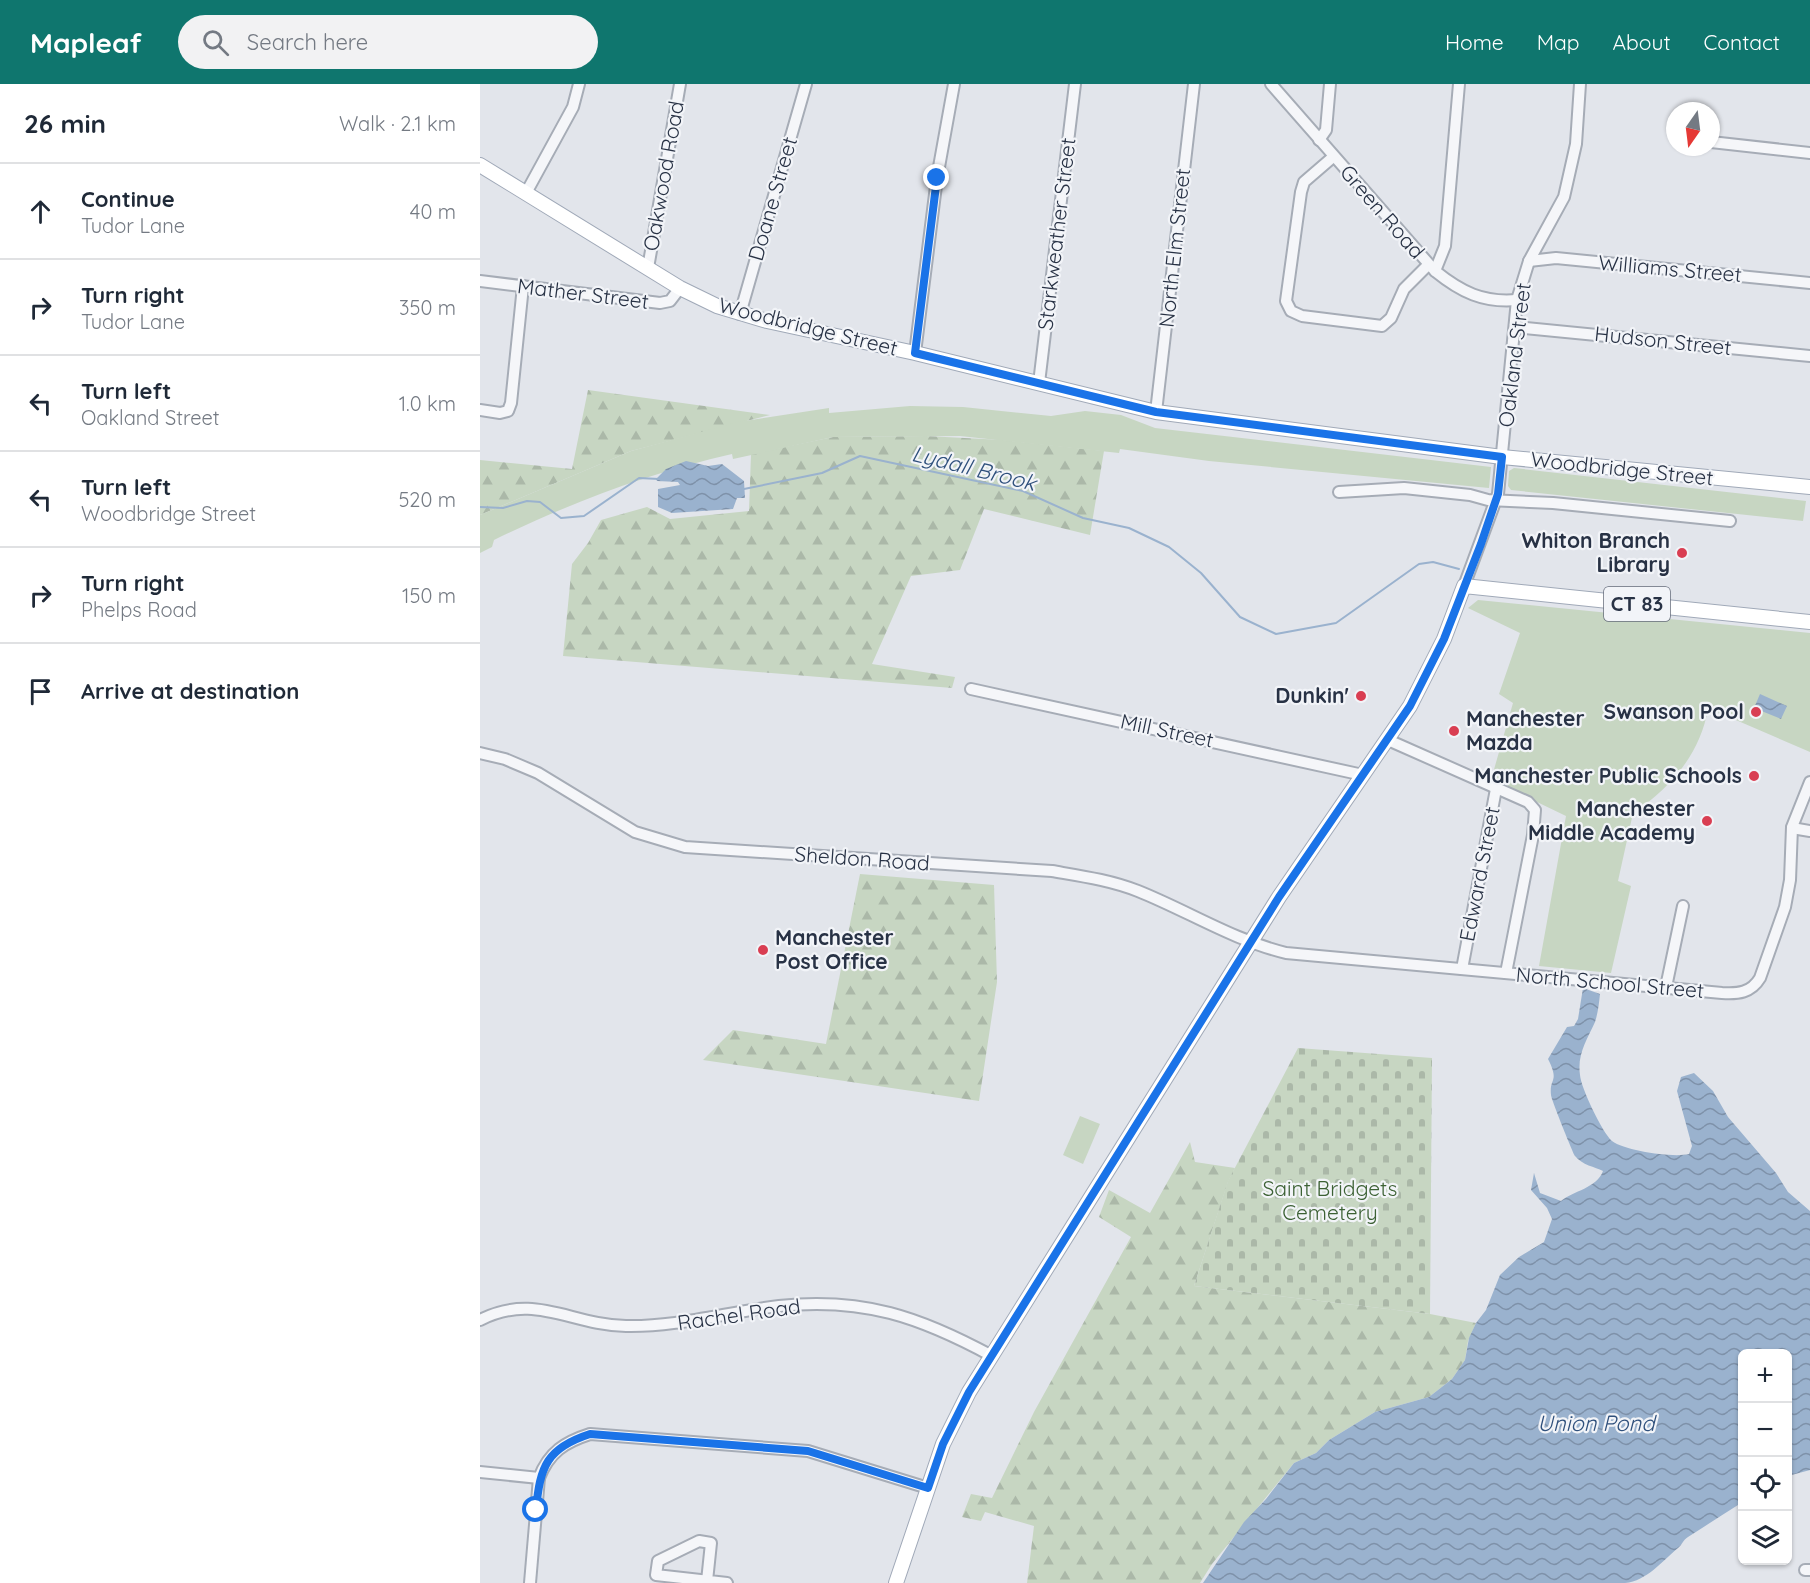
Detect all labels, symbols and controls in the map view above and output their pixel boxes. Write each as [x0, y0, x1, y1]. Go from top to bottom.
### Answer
search box [178, 15, 598, 69]
text: Mapleaf [30, 25, 142, 60]
icon: search [199, 26, 232, 59]
text: Search here [247, 28, 368, 56]
text: Home [1445, 29, 1504, 55]
text: Map [1537, 29, 1580, 55]
text: About [1613, 29, 1671, 55]
text: Contact [1704, 29, 1780, 55]
street label: Oakwood Road [637, 99, 689, 253]
north arrow [1666, 102, 1720, 156]
text: 26 min [24, 107, 106, 140]
text: Walk · 2.1 km [339, 111, 456, 136]
street label: Doane Street [742, 134, 802, 264]
street label: Starkweather Street [1031, 136, 1081, 332]
street label: Green Road [1335, 159, 1431, 264]
route end [923, 164, 949, 190]
street label: North Elm Street [1153, 167, 1195, 329]
text: Continue [81, 185, 175, 213]
icon: ahead [24, 195, 57, 228]
text: 40 m [410, 199, 456, 224]
text: Tudor Lane [81, 213, 185, 238]
street label: Williams Street [1597, 249, 1743, 287]
street label: Mather Street [516, 272, 650, 314]
text: Turn right [81, 281, 185, 309]
street label: Oakland Street [1492, 281, 1536, 429]
icon: right [24, 291, 57, 324]
street label: Woodbridge Street [716, 291, 901, 361]
text: 350 m [399, 295, 456, 320]
text: Tudor Lane [81, 309, 185, 334]
street label: Hudson Street [1593, 320, 1733, 360]
text: Turn left [81, 377, 171, 405]
icon: left [24, 387, 57, 420]
text: 1.0 km [399, 391, 456, 416]
text: Oakland Street [81, 405, 220, 430]
water label: Lydall Brook [909, 439, 1041, 497]
street label: Woodbridge Street [1529, 445, 1715, 491]
text: Turn left [81, 473, 171, 501]
icon: left [24, 483, 57, 516]
text: 520 m [398, 487, 456, 512]
text: Woodbridge Street [81, 501, 256, 526]
place label: Whiton Branch Library [1521, 527, 1670, 577]
marker: Whiton Branch Library [1675, 546, 1689, 560]
text: Turn right [81, 569, 185, 597]
icon: right [24, 579, 57, 612]
text: 150 m [402, 583, 456, 608]
road number: CT 83 [1604, 587, 1670, 621]
text: Phelps Road [81, 597, 197, 622]
icon: arrive [24, 675, 57, 708]
text: Arrive at destination [81, 677, 299, 705]
place label: Dunkin' [1275, 682, 1349, 708]
marker: Dunkin' [1354, 689, 1368, 703]
place label: Swanson Pool [1604, 698, 1744, 724]
place label: Manchester Mazda [1466, 705, 1585, 755]
marker: Swanson Pool [1749, 705, 1763, 719]
street label: Mill Street [1118, 707, 1216, 753]
marker: Manchester Mazda [1447, 724, 1461, 738]
place label: Manchester Public Schools [1474, 762, 1742, 788]
marker: Manchester Public Schools [1747, 769, 1761, 783]
place label: Manchester Middle Academy [1528, 795, 1695, 845]
street label: Edward Street [1453, 804, 1505, 943]
marker: Manchester Middle Academy [1700, 814, 1714, 828]
street label: Sheldon Road [794, 840, 931, 876]
place label: Manchester Post Office [775, 924, 894, 974]
marker: Manchester Post Office [756, 943, 770, 957]
street label: North School Street [1515, 961, 1705, 1003]
park label: Saint Bridgets Cemetery [1263, 1175, 1397, 1225]
street label: Rachel Road [676, 1292, 802, 1336]
map controls [1738, 1349, 1792, 1565]
button: + [1738, 1349, 1792, 1403]
button: − [1738, 1403, 1792, 1457]
water label: Union Pond [1537, 1409, 1657, 1437]
button: locate [1738, 1457, 1792, 1511]
route start [522, 1496, 548, 1522]
button: layers [1738, 1511, 1792, 1565]

